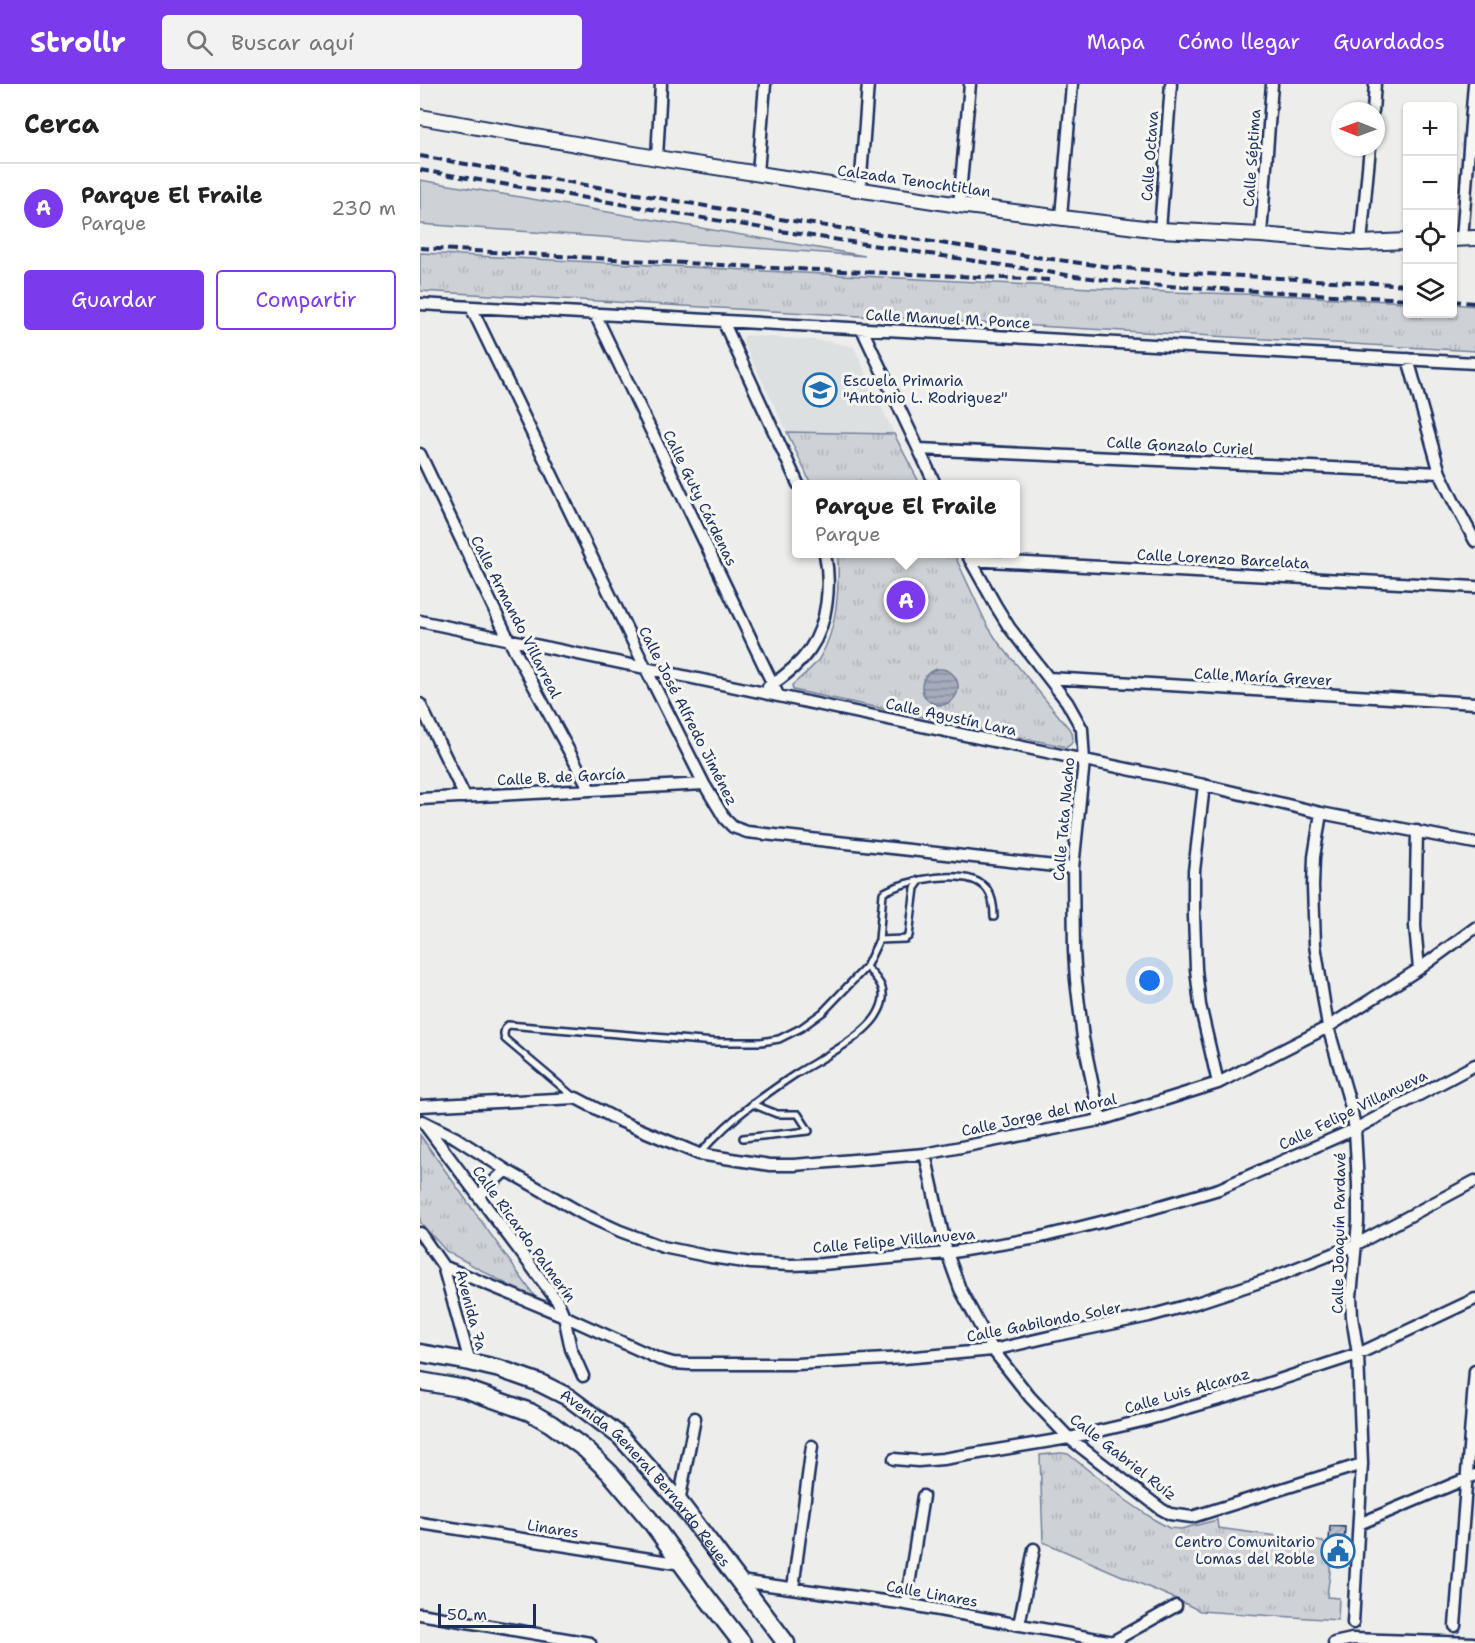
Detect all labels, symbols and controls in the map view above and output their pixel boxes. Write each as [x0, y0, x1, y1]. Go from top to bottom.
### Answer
search box [162, 15, 582, 69]
text: Strollr [30, 23, 126, 61]
icon: search [183, 26, 216, 59]
text: Buscar aquí [231, 28, 354, 57]
text: Mapa [1087, 28, 1145, 56]
text: Cómo llegar [1178, 28, 1300, 56]
text: Guardados [1333, 28, 1445, 56]
north arrow [1331, 102, 1385, 156]
map controls [1403, 102, 1457, 318]
button: + [1403, 102, 1457, 156]
text: Cerca [24, 106, 99, 141]
street label: Calle Séptima [1239, 108, 1265, 208]
street label: Calle Octava [1137, 109, 1163, 202]
button: − [1403, 156, 1457, 210]
street label: Calzada Tenochtitlan [836, 160, 992, 202]
text: Parque El Fraile [81, 181, 263, 210]
text: A [36, 195, 51, 221]
text: 230 m [331, 195, 396, 221]
text: Parque [81, 210, 146, 236]
button: locate [1403, 210, 1457, 264]
button: layers [1403, 264, 1457, 318]
button: Guardar [24, 270, 204, 330]
button: Compartir [216, 270, 396, 330]
street label: Calle Manuel M. Ponce [865, 305, 1031, 333]
place label: Escuela Primaria "Antonio L. Rodriguez" [843, 371, 1008, 408]
school or university icon: Escuela Primaria "Antonio L. Rodriguez" [802, 372, 838, 408]
street label: Calle Guty Cárdenas [658, 427, 742, 569]
street label: Calle Gonzalo Curiel [1106, 432, 1255, 460]
popup [792, 480, 1020, 558]
text: Parque El Fraile [815, 492, 997, 521]
text: Parque [815, 521, 881, 547]
street label: Calle Armando Villarreal [466, 532, 566, 702]
street label: Calle Lorenzo Barcelata [1136, 544, 1310, 574]
pin: A [886, 578, 926, 622]
street label: Calle José Alfredo Jiménez [634, 623, 742, 809]
street label: Calle María Grever [1193, 663, 1333, 691]
street label: Calle Agustín Lara [884, 693, 1019, 741]
street label: Calle Tata Nacho [1049, 756, 1079, 882]
street label: Calle B. de García [497, 764, 626, 790]
your location [1135, 966, 1164, 995]
street label: Calle Felipe Villanueva [1275, 1065, 1431, 1155]
street label: Calle Jorge del Moral [960, 1089, 1119, 1141]
street label: Calle Joaquín Pardavé [1328, 1152, 1350, 1314]
street label: Calle Ricardo Palmerín [468, 1162, 580, 1306]
street label: Calle Felipe Villanueva [812, 1224, 977, 1258]
street label: Avenida 7a [451, 1267, 492, 1353]
street label: Calle Gabilondo Soler [965, 1297, 1123, 1347]
street label: Calle Luis Alcaraz [1122, 1364, 1252, 1418]
street label: Avenida General Bernardo Reyes [557, 1385, 735, 1571]
street label: Calle Gabriel Ruíz [1066, 1409, 1180, 1505]
street label: Linares [526, 1515, 580, 1543]
place label: Centro Comunitario Lomas del Roble [1174, 1532, 1315, 1569]
public building icon: Centro Comunitario Lomas del Roble [1320, 1533, 1356, 1569]
street label: Calle Linares [885, 1576, 979, 1612]
scale bar [438, 1601, 536, 1628]
text: 50 m [447, 1604, 487, 1625]

